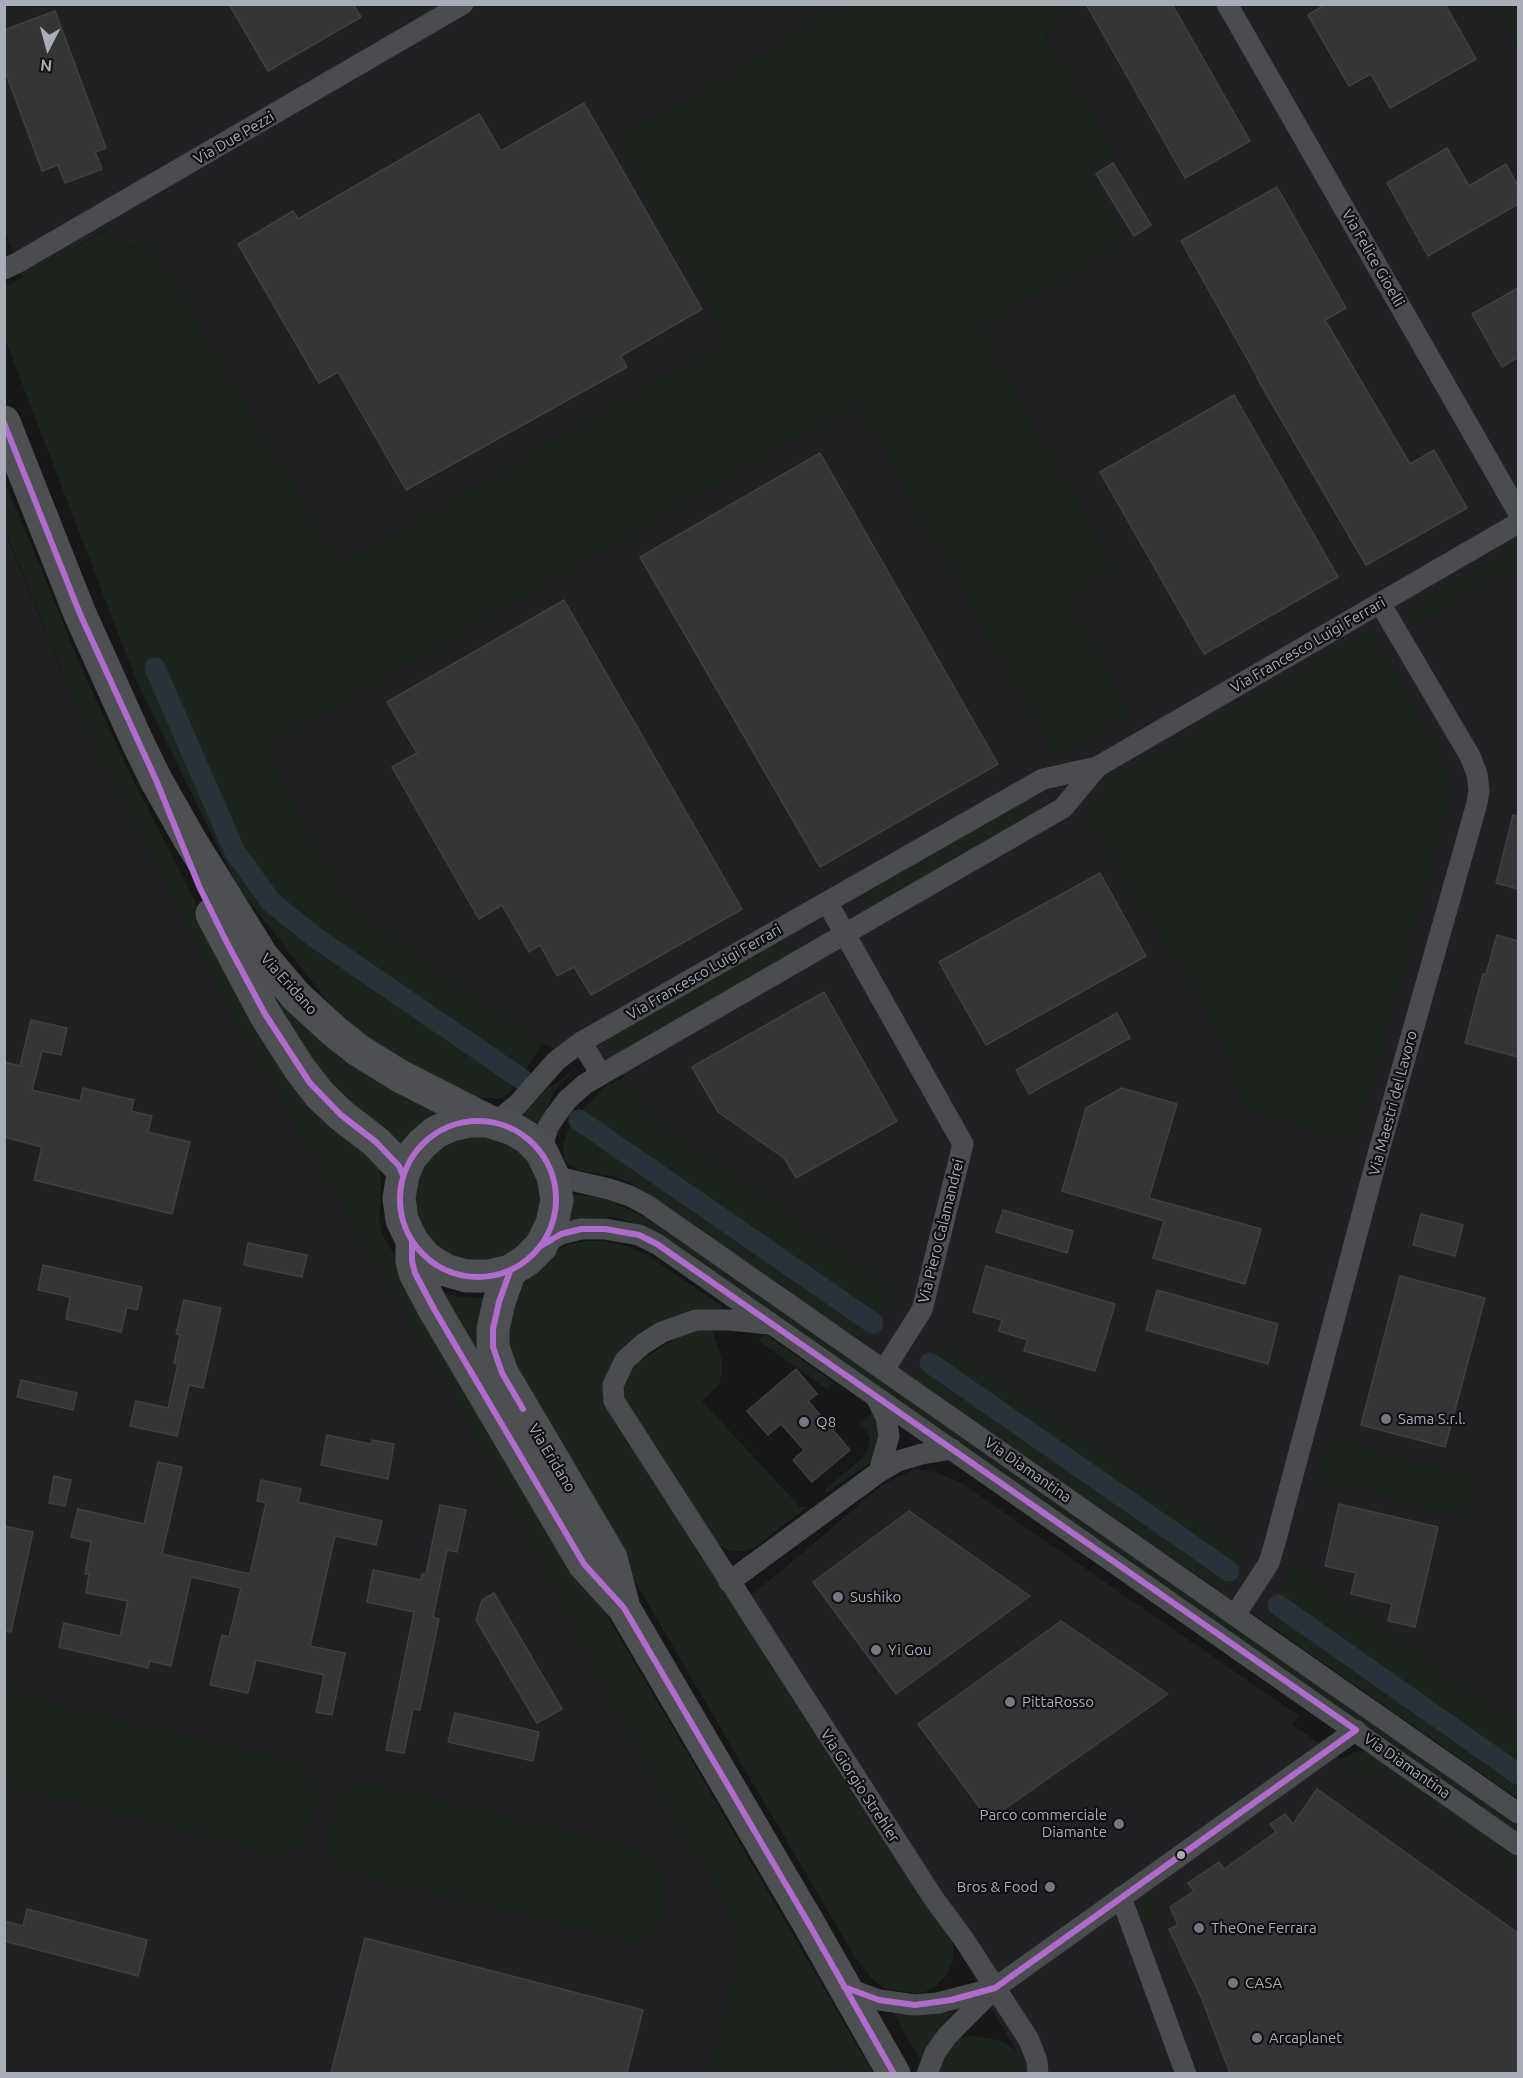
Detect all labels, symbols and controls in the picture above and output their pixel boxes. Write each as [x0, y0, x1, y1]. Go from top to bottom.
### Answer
north arrow [18, 18, 78, 78]
text: N [39, 56, 53, 75]
street label: Via Due Pezzi [191, 108, 277, 168]
street label: Via Felice Gioelli [1338, 206, 1408, 310]
street label: Via Francesco Luigi Ferrari [1228, 593, 1388, 697]
street label: Via Francesco Luigi Ferrari [624, 920, 784, 1024]
street label: Via Eridano [257, 950, 321, 1018]
street label: Via Maestri del Lavoro [1365, 1029, 1421, 1177]
street label: Via Piero Calamandrei [914, 1157, 968, 1305]
place label: Sama S.r.l. [1398, 1410, 1466, 1428]
marker: Sama S.r.l. [1379, 1412, 1393, 1426]
place label: Q8 [816, 1413, 836, 1431]
marker: Q8 [797, 1415, 811, 1429]
street label: Via Eridano [525, 1421, 579, 1495]
street label: Via Diamantina [981, 1433, 1075, 1507]
place label: Sushiko [850, 1588, 901, 1606]
marker: Sushiko [831, 1590, 845, 1604]
place label: Yi Gou [888, 1641, 932, 1659]
marker: Yi Gou [869, 1643, 883, 1657]
place label: PittaRosso [1022, 1693, 1094, 1711]
marker: PittaRosso [1003, 1695, 1017, 1709]
street label: Via Giorgio Strehler [817, 1726, 903, 1846]
street label: Via Diamantina [1360, 1729, 1454, 1803]
place label: Parco commerciale Diamante [980, 1806, 1107, 1841]
marker: Parco commerciale Diamante [1112, 1817, 1126, 1831]
unlabelled marker [1175, 1849, 1187, 1861]
place label: Bros & Food [957, 1878, 1038, 1896]
marker: Bros & Food [1043, 1880, 1057, 1894]
place label: TheOne Ferrara [1211, 1919, 1317, 1937]
marker: TheOne Ferrara [1192, 1921, 1206, 1935]
place label: CASA [1245, 1974, 1282, 1992]
marker: CASA [1226, 1976, 1240, 1990]
place label: Arcaplanet [1269, 2029, 1342, 2047]
marker: Arcaplanet [1250, 2031, 1264, 2045]

